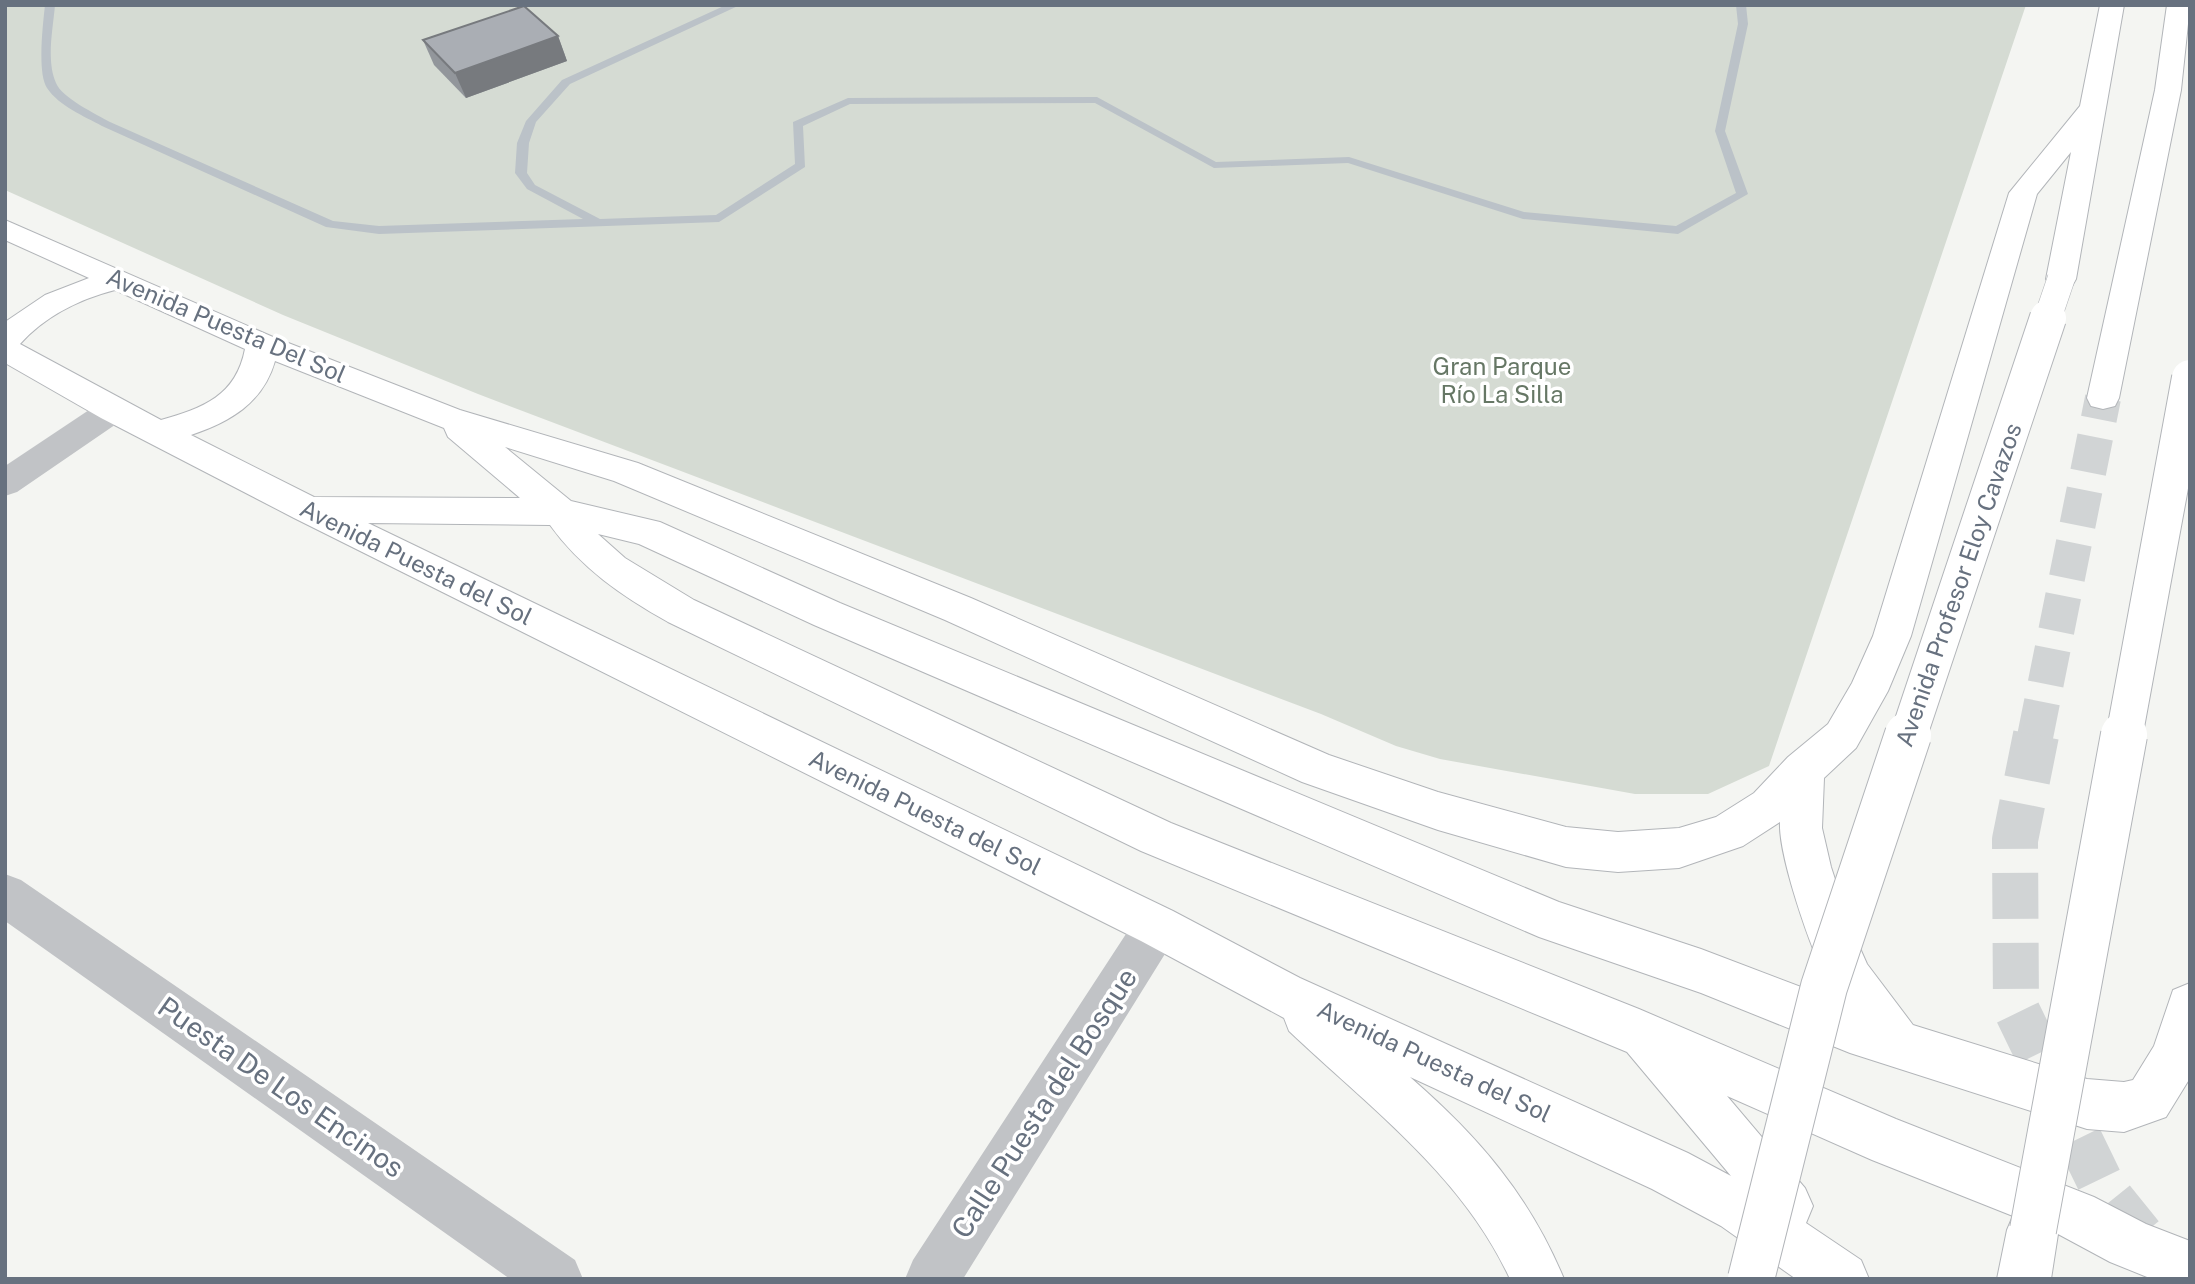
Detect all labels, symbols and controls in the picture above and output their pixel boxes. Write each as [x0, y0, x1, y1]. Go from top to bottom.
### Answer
street label: Avenida Puesta Del Sol [102, 262, 350, 388]
park label: Gran Parque Río La Silla [1433, 352, 1571, 408]
street label: Avenida Profesor Eloy Cavazos [1889, 419, 2027, 750]
street label: Avenida Puesta del Sol [296, 494, 537, 631]
street label: Avenida Puesta del Sol [805, 744, 1046, 881]
street label: Calle Puesta del Bosque [944, 962, 1143, 1244]
street label: Puesta De Los Encinos [152, 989, 410, 1184]
street label: Avenida Puesta del Sol [1313, 995, 1556, 1128]

